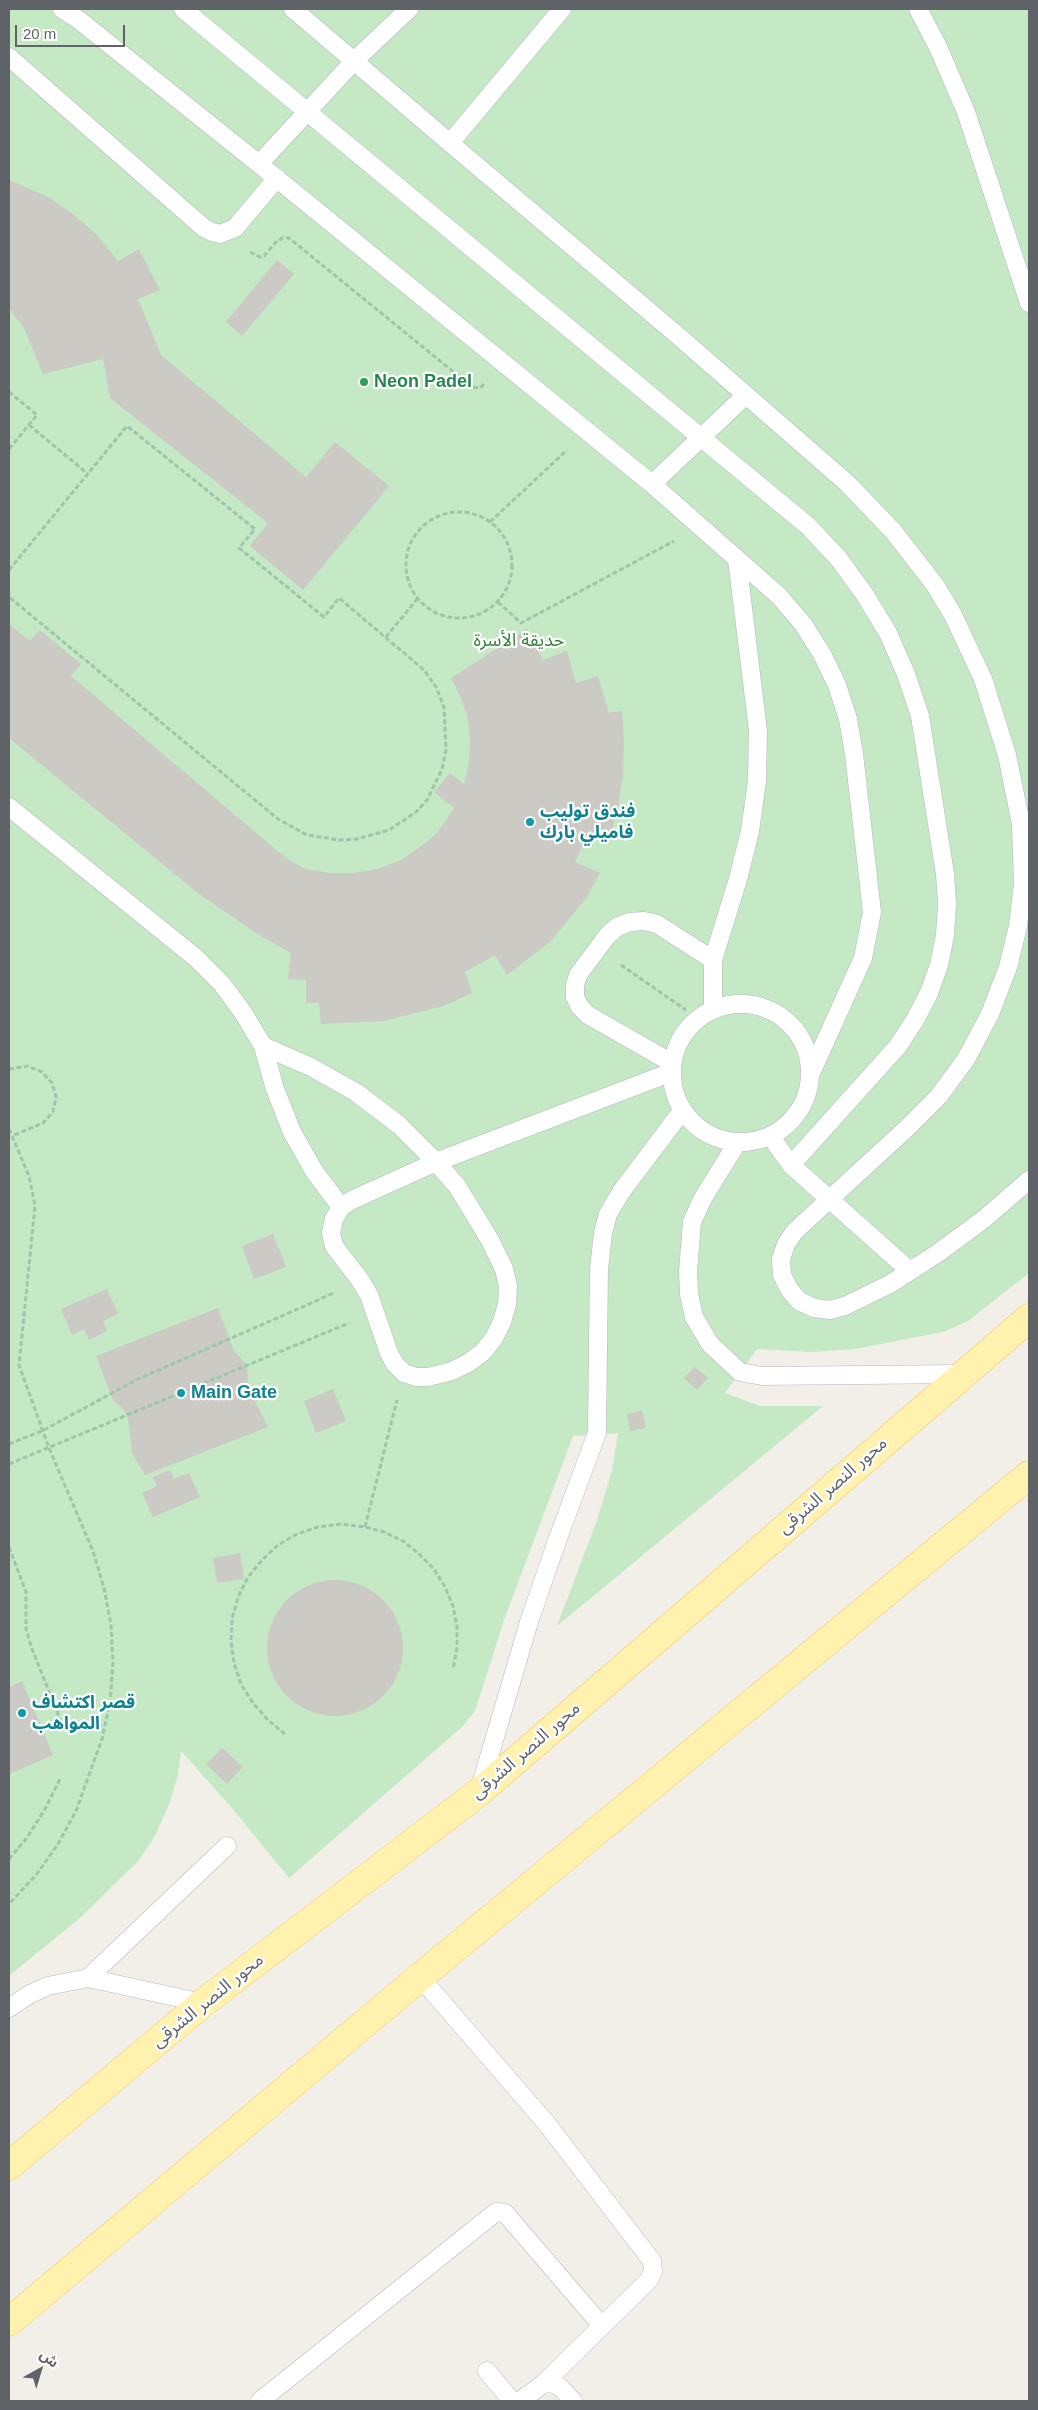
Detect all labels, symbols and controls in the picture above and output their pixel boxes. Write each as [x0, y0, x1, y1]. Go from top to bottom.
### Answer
scale bar [18, 15, 128, 47]
text: 20 m [23, 25, 56, 42]
place label: Neon Padel [374, 371, 472, 393]
marker: Neon Padel [358, 376, 370, 388]
park label: حديقة الأسرة [474, 630, 564, 652]
place label: فندق توليب فاميلي بارك [540, 801, 635, 844]
marker: فندق توليب فاميلي بارك [524, 816, 536, 828]
place label: Main Gate [191, 1382, 277, 1404]
marker: Main Gate [175, 1387, 187, 1399]
street label: محور النصر الشرقى [774, 1433, 892, 1539]
place label: قصر اكتشاف المواهب [32, 1692, 135, 1735]
street label: محور النصر الشرقى [467, 1698, 585, 1804]
marker: قصر اكتشاف المواهب [16, 1707, 28, 1719]
street label: محور النصر الشرقى [148, 1949, 268, 2053]
north arrow [15, 2345, 65, 2395]
text: ش [37, 2346, 62, 2371]

